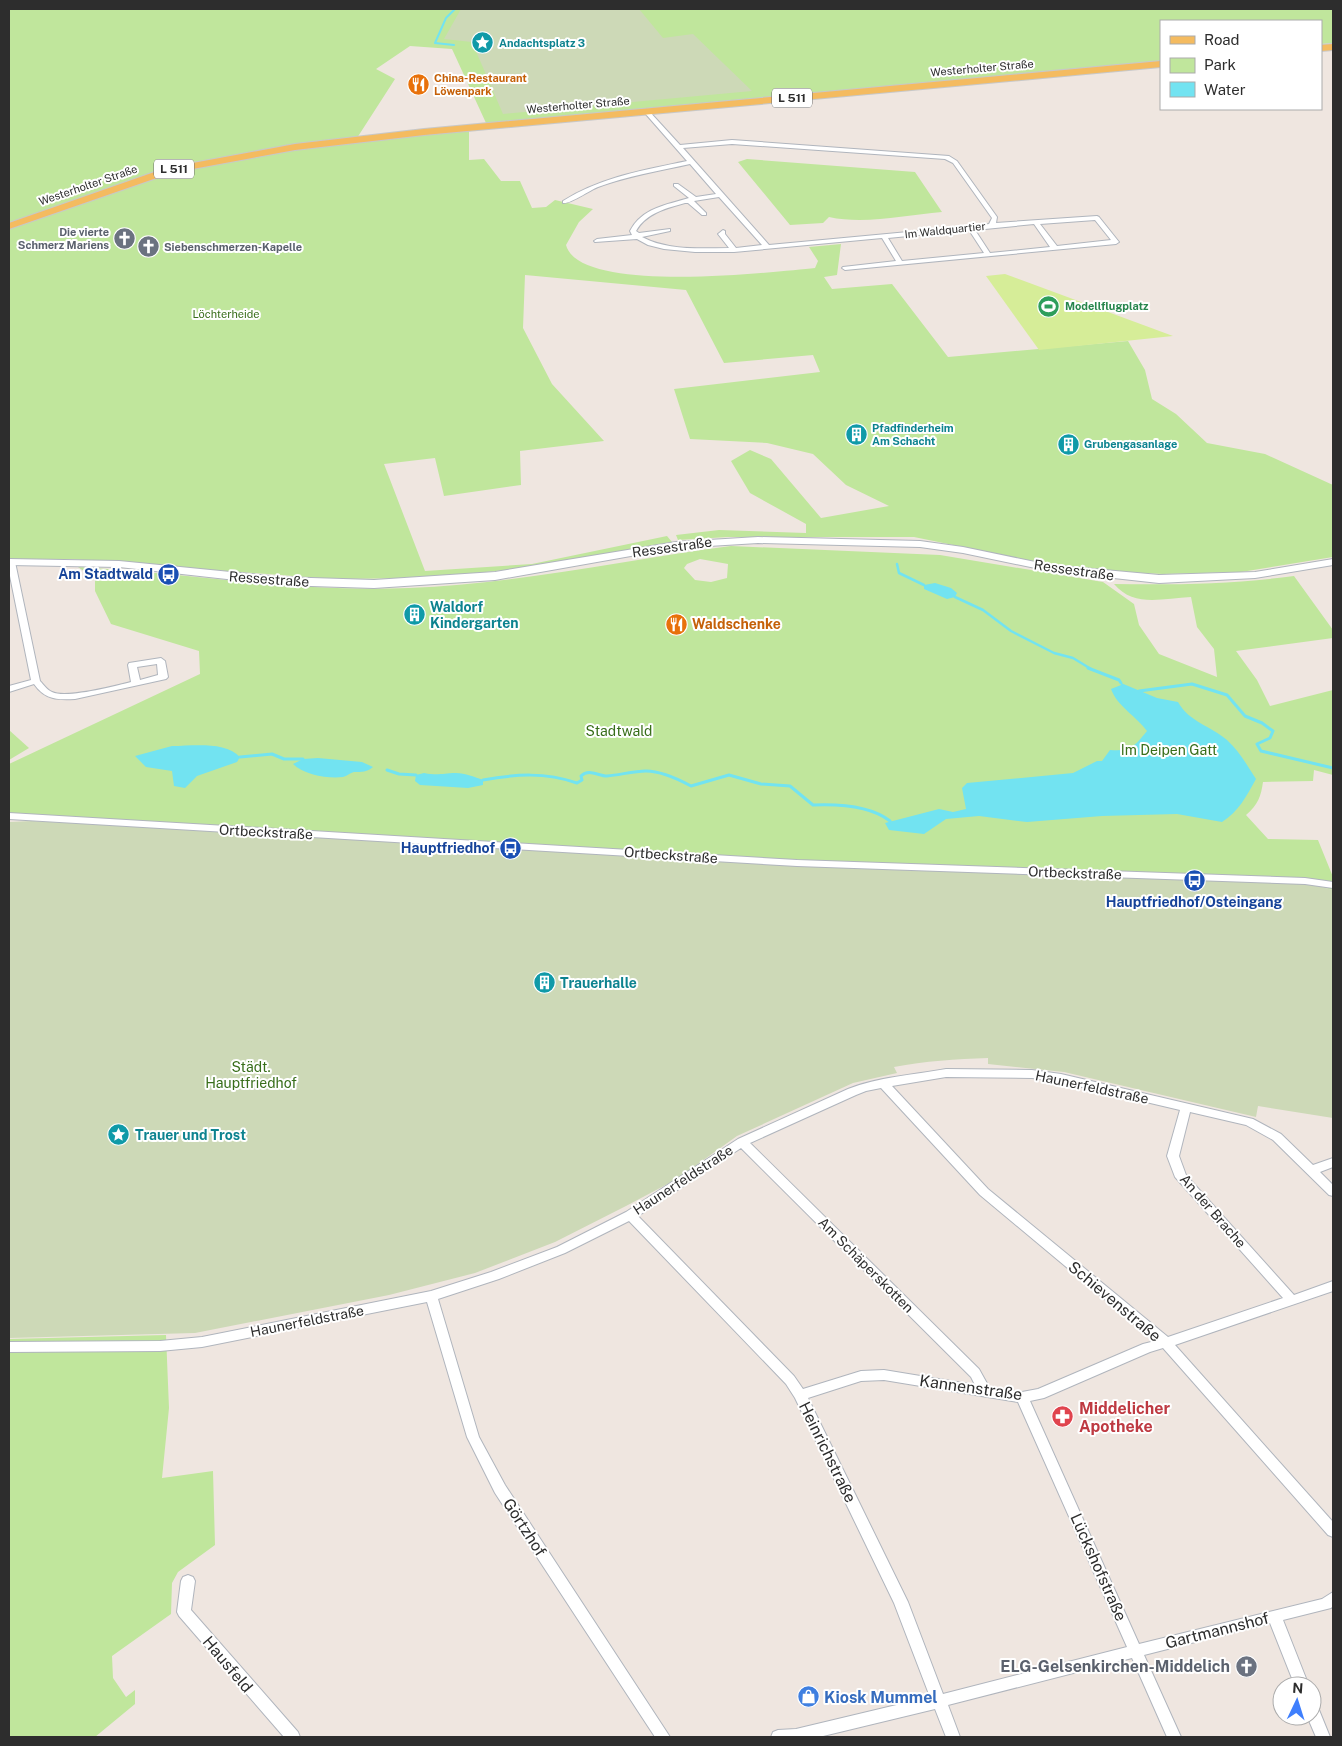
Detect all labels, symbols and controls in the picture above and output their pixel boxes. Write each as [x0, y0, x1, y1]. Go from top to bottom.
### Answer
legend [1160, 20, 1322, 110]
place icon: Andachtsplatz 3 [471, 31, 495, 55]
text: Road [1204, 31, 1240, 48]
place label: Andachtsplatz 3 [499, 37, 585, 49]
text: Park [1204, 56, 1236, 73]
street label: Westerholter Straße [930, 58, 1034, 78]
restaurant icon: China-Restaurant Löwenpark [406, 72, 430, 96]
place label: China-Restaurant Löwenpark [434, 72, 527, 97]
text: Water [1204, 81, 1246, 98]
road number: L 511 [772, 89, 812, 108]
street label: Westerholter Straße [526, 95, 630, 115]
road number: L 511 [154, 160, 194, 178]
street label: Westerholter Straße [37, 162, 139, 208]
street label: Im Waldquartier [904, 220, 986, 240]
place label: Die vierte Schmerz Mariens [18, 226, 109, 251]
church icon: Die vierte Schmerz Mariens [113, 226, 137, 250]
church icon: Siebenschmerzen-Kapelle [136, 235, 160, 259]
place label: Siebenschmerzen-Kapelle [164, 241, 302, 253]
sports icon: Modellflugplatz [1037, 294, 1061, 318]
place label: Modellflugplatz [1065, 300, 1149, 312]
park label: Löchterheide [192, 308, 260, 320]
building icon: Pfadfinderheim Am Schacht [844, 422, 868, 446]
place label: Pfadfinderheim Am Schacht [872, 422, 954, 447]
building icon: Grubengasanlage [1056, 432, 1080, 456]
place label: Grubengasanlage [1084, 438, 1177, 450]
street label: Ressestraße [631, 533, 713, 561]
street label: Ressestraße [1033, 556, 1115, 584]
bus stop icon: Am Stadtwald [157, 562, 181, 586]
place label: Am Stadtwald [58, 566, 153, 582]
street label: Ressestraße [228, 568, 310, 590]
place label: Waldorf Kindergarten [430, 599, 519, 631]
building icon: Waldorf Kindergarten [402, 603, 426, 627]
restaurant icon: Waldschenke [664, 612, 688, 636]
place label: Waldschenke [692, 616, 781, 632]
park label: Stadtwald [586, 723, 652, 739]
park label: Im Deipen Gatt [1121, 742, 1217, 758]
street label: Ortbeckstraße [219, 822, 313, 842]
bus stop icon: Hauptfriedhof [499, 836, 523, 860]
place label: Hauptfriedhof [401, 840, 495, 856]
street label: Ortbeckstraße [624, 844, 718, 866]
street label: Ortbeckstraße [1028, 863, 1122, 883]
bus stop icon: Hauptfriedhof/Osteingang [1182, 868, 1206, 892]
place label: Hauptfriedhof/Osteingang [1106, 894, 1283, 910]
building icon: Trauerhalle [532, 971, 556, 995]
place label: Trauerhalle [560, 975, 637, 991]
park label: Städt. Hauptfriedhof [205, 1059, 297, 1091]
street label: Haunerfeldstraße [1034, 1067, 1150, 1107]
place icon: Trauer und Trost [107, 1123, 131, 1147]
place label: Trauer und Trost [135, 1127, 246, 1143]
street label: Haunerfeldstraße [630, 1142, 736, 1218]
street label: An der Brache [1177, 1171, 1249, 1251]
street label: Am Schäperskotten [815, 1214, 917, 1316]
street label: Schievenstraße [1065, 1257, 1165, 1346]
street label: Haunerfeldstraße [249, 1302, 365, 1340]
street label: Kannenstraße [918, 1371, 1024, 1404]
street label: Heinrichstraße [795, 1399, 860, 1506]
place label: Middelicher Apotheke [1079, 1399, 1171, 1436]
pharmacy icon: Middelicher Apotheke [1051, 1405, 1075, 1429]
street label: Görtzhof [499, 1495, 550, 1560]
street label: Lückshofstraße [1066, 1511, 1131, 1624]
street label: Gartmannshof [1163, 1608, 1271, 1653]
street label: Hausfeld [199, 1632, 257, 1696]
church icon: ELG-Gelsenkirchen-Middelich [1234, 1654, 1258, 1678]
place label: ELG-Gelsenkirchen-Middelich [1000, 1657, 1230, 1676]
north arrow [1272, 1676, 1322, 1726]
text: N [1292, 1680, 1304, 1696]
shop icon: Kiosk Mummel [796, 1685, 820, 1709]
place label: Kiosk Mummel [824, 1688, 938, 1707]

